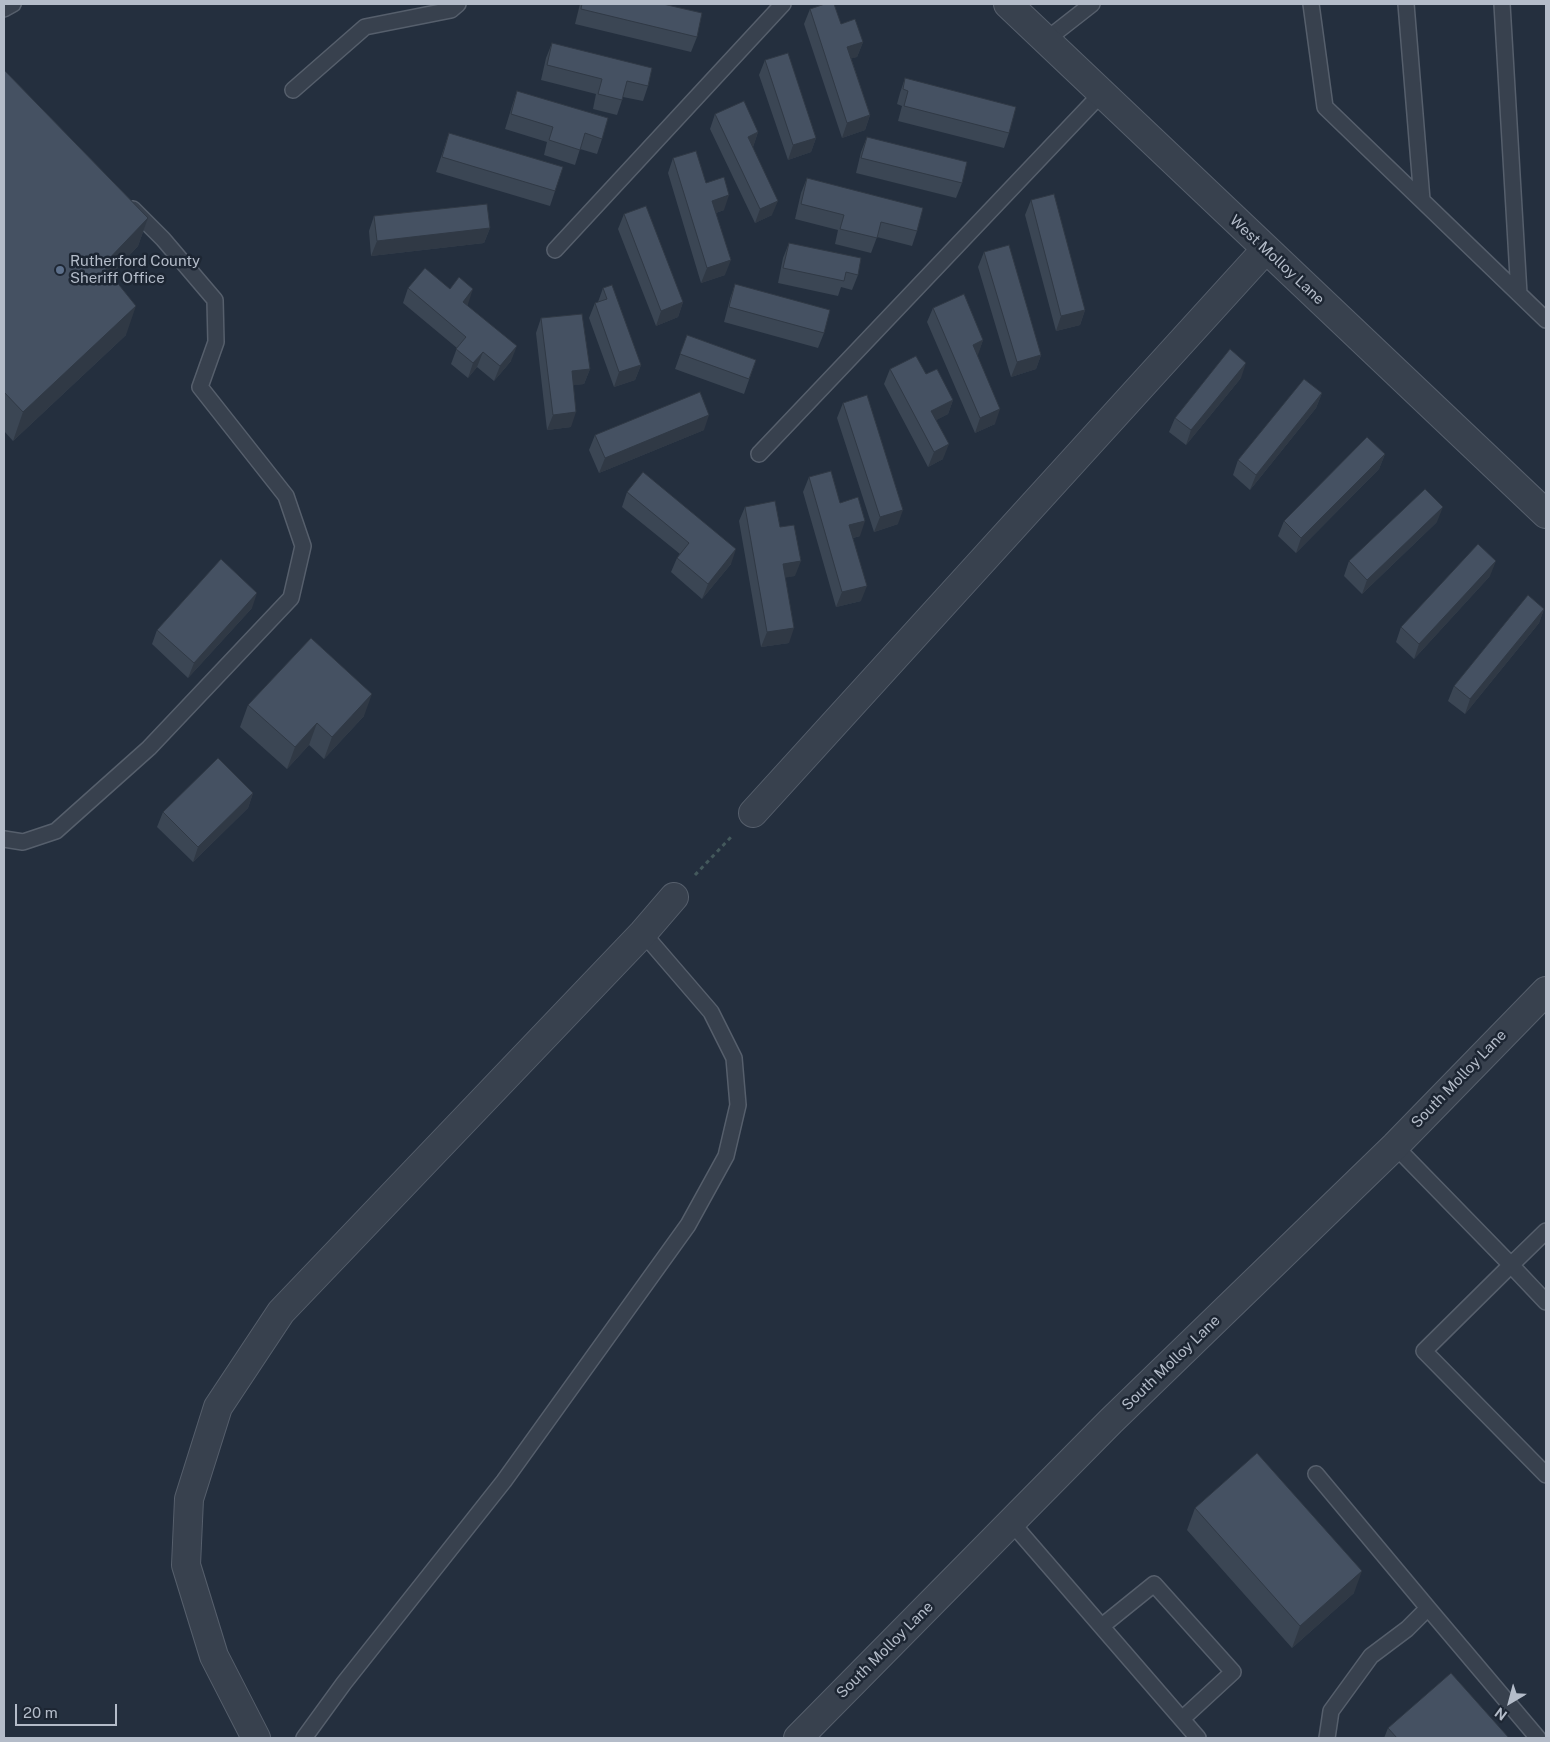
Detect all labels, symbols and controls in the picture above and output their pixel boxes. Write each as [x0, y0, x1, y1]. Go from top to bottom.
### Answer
street label: West Molloy Lane [1226, 211, 1328, 309]
place label: Rutherford County Sheriff Office [70, 252, 200, 287]
marker: Rutherford County Sheriff Office [54, 264, 66, 276]
street label: South Molloy Lane [1408, 1026, 1510, 1132]
street label: South Molloy Lane [1118, 1312, 1224, 1414]
street label: South Molloy Lane [833, 1598, 937, 1702]
north arrow [1485, 1677, 1535, 1727]
scale bar [18, 1694, 120, 1726]
text: 20 m [23, 1704, 58, 1721]
text: N [1492, 1704, 1510, 1724]

